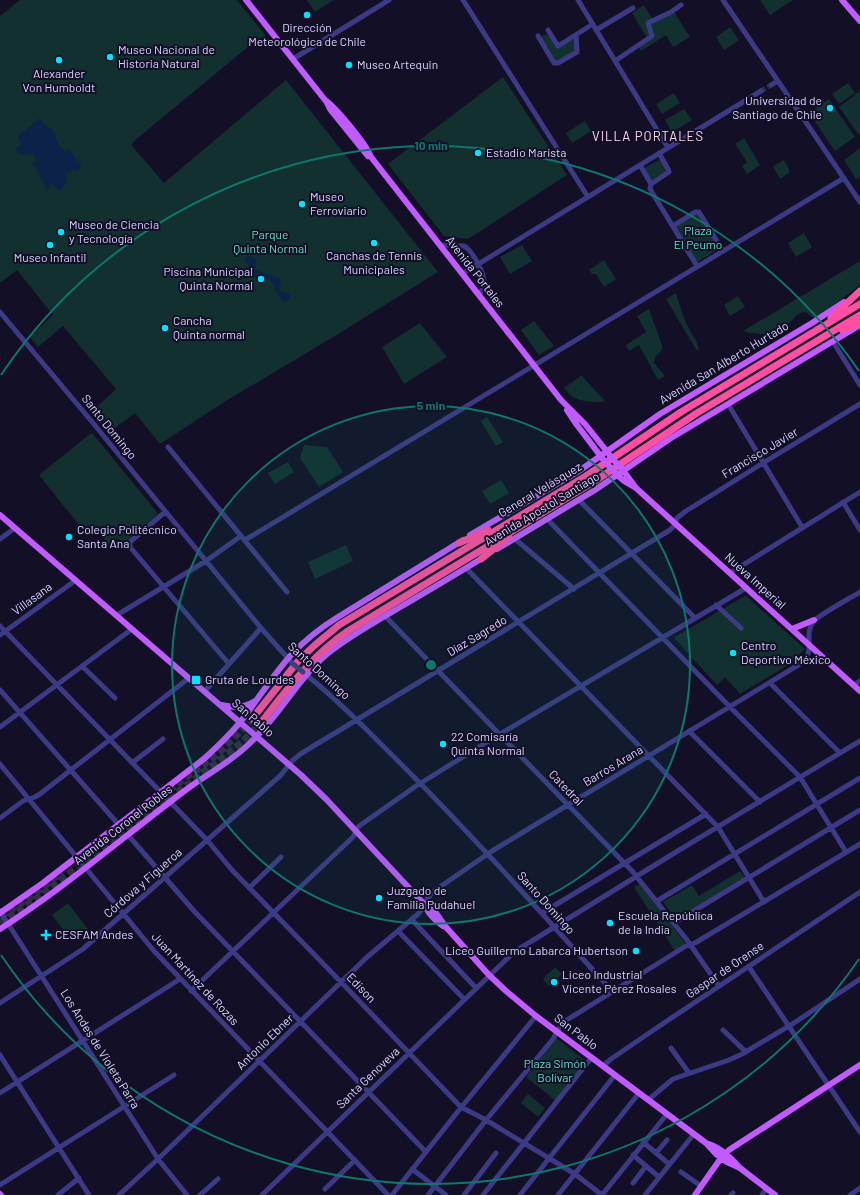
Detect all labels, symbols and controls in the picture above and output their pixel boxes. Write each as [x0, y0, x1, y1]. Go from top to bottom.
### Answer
marker: Dirección Meteorológica de Chile [302, 10, 312, 20]
place label: Dirección Meteorológica de Chile [248, 20, 366, 48]
place label: Museo Nacional de Historia Natural [118, 42, 215, 70]
marker: Museo Nacional de Historia Natural [105, 52, 115, 62]
marker: Alexander Von Humboldt [54, 55, 64, 65]
place label: Museo Artequin [357, 57, 438, 71]
marker: Museo Artequin [344, 60, 354, 70]
place label: Alexander Von Humboldt [23, 66, 95, 94]
place label: Universidad de Santiago de Chile [732, 93, 822, 121]
marker: Universidad de Santiago de Chile [825, 103, 835, 113]
district label: VILLA PORTALES [592, 128, 704, 144]
text: 10 min [414, 138, 448, 152]
place label: Estadio Marista [486, 145, 566, 159]
marker: Estadio Marista [473, 148, 483, 158]
place label: Museo Ferroviario [310, 189, 367, 217]
marker: Museo Ferroviario [297, 199, 307, 209]
place label: Museo de Ciencia y Tecnología [69, 217, 159, 245]
park label: Plaza El Peumo [674, 223, 722, 251]
marker: Museo de Ciencia y Tecnología [56, 227, 66, 237]
park label: Parque Quinta Normal [233, 227, 307, 255]
street label: Avenida Portales [444, 233, 508, 310]
marker: Canchas de Tennis Municipales [369, 238, 379, 248]
marker: Museo Infantil [45, 240, 55, 250]
place label: Canchas de Tennis Municipales [326, 248, 422, 276]
place label: Museo Infantil [14, 250, 86, 264]
place label: Piscina Municipal Quinta Normal [163, 264, 253, 292]
marker: Piscina Municipal Quinta Normal [256, 274, 266, 284]
place label: Cancha Quinta normal [173, 313, 245, 341]
street label: Avenida San Alberto Hurtado [656, 318, 791, 406]
marker: Cancha Quinta normal [160, 323, 170, 333]
street label: Santo Domingo [79, 391, 140, 462]
text: 5 min [417, 398, 445, 412]
street label: Francisco Javier [719, 424, 801, 480]
street label: General Velásquez [495, 459, 584, 519]
street label: Avenida Apostol Santiago [481, 468, 601, 548]
place label: Colegio Politécnico Santa Ana [77, 522, 177, 550]
marker: Colegio Politécnico Santa Ana [64, 532, 74, 542]
street label: Nueva Imperial [722, 549, 789, 611]
street label: Villasana [9, 579, 54, 617]
street label: Díaz Sagredo [444, 612, 509, 658]
place label: Centro Deportivo México [741, 638, 831, 666]
street label: Santo Domingo [286, 639, 354, 702]
marker: Centro Deportivo México [728, 648, 738, 658]
centre of rings [424, 658, 438, 672]
place label: Gruta de Lourdes [205, 672, 294, 686]
marker: Gruta de Lourdes [190, 674, 202, 686]
street label: San Pablo [230, 695, 278, 739]
place label: 22 Comisaría Quinta Normal [451, 729, 525, 757]
marker: 22 Comisaría Quinta Normal [438, 739, 448, 749]
street label: Barros Arana [580, 742, 645, 788]
street label: Catedral [547, 767, 587, 808]
street label: Avenida Coronel Robles [70, 781, 175, 867]
street label: Córdova y Figueroa [100, 844, 184, 920]
street label: Santo Domingo [515, 868, 578, 936]
place label: Juzgado de Familia Pudahuel [387, 883, 475, 911]
marker: Juzgado de Familia Pudahuel [374, 893, 384, 903]
place label: Escuela República de la India [618, 908, 713, 936]
marker: Escuela República de la India [605, 918, 615, 928]
place label: CESFAM Andes [55, 927, 134, 941]
marker: CESFAM Andes [40, 929, 52, 941]
street label: Juan Martínez de Rozas [149, 929, 242, 1028]
street label: Gaspar de Orense [683, 938, 766, 1000]
place label: Liceo Guillermo Labarca Hubertson [445, 943, 628, 957]
marker: Liceo Guillermo Labarca Hubertson [631, 946, 641, 956]
place label: Liceo Industrial Vicente Pérez Rosales [562, 967, 677, 995]
street label: Edison [344, 970, 379, 1005]
marker: Liceo Industrial Vicente Pérez Rosales [549, 977, 559, 987]
street label: Los Andes de Violeta Parra [58, 986, 143, 1111]
street label: Antonio Ebner [233, 1010, 296, 1072]
street label: San Pablo [552, 1010, 601, 1052]
street label: Santa Genoveva [333, 1044, 402, 1111]
park label: Plaza Simón Bolívar [524, 1056, 586, 1084]

